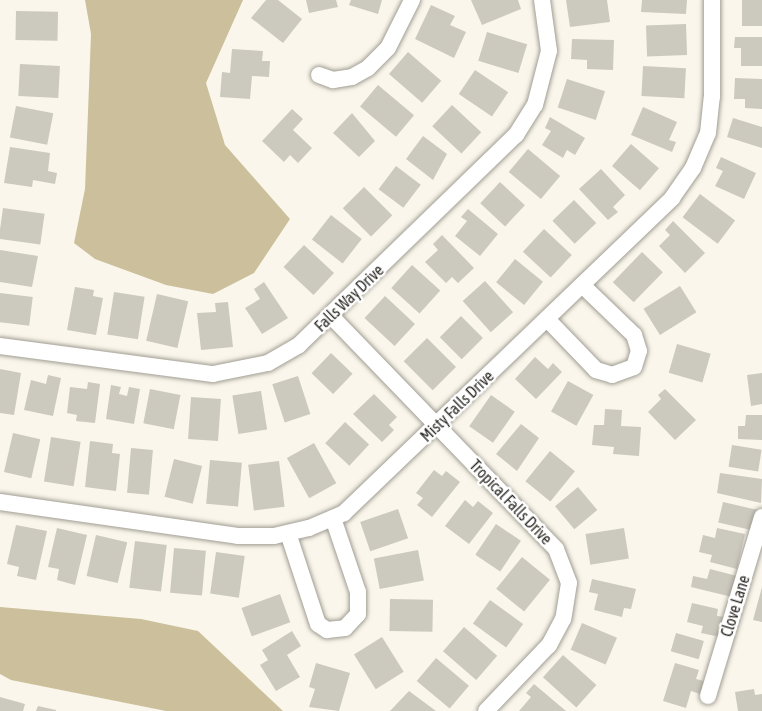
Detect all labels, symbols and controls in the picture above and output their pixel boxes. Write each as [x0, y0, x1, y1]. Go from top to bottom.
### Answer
street label: Falls Way Drive [311, 260, 387, 336]
street label: Misty Falls Drive [416, 366, 498, 446]
street label: Tropical Falls Drive [466, 456, 556, 548]
street label: Clove Lane [717, 573, 753, 639]

